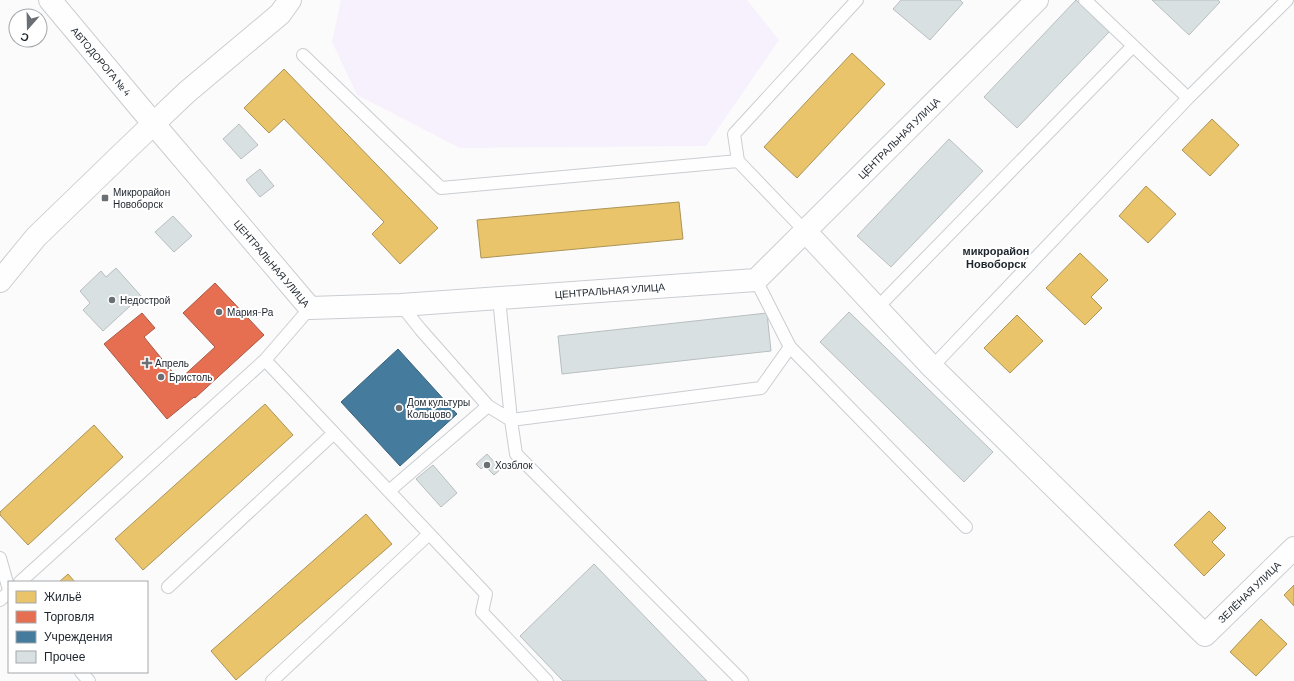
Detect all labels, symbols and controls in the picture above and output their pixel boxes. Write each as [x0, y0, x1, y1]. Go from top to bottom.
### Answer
north arrow [8, 8, 48, 48]
street label: АВТОДОРОГА № 4 [69, 24, 134, 98]
text: С [18, 30, 30, 45]
street label: ЦЕНТРАЛЬНАЯ УЛИЦА [855, 94, 942, 181]
place label: Микрорайон Новоборск [113, 186, 170, 210]
marker: Микрорайон Новоборск [100, 193, 110, 203]
street label: ЦЕНТРАЛЬНАЯ УЛИЦА [232, 217, 313, 310]
district label: микрорайон Новоборск [963, 244, 1029, 270]
street label: ЦЕНТРАЛЬНАЯ УЛИЦА [554, 280, 666, 300]
place label: Недострой [120, 294, 170, 306]
marker: Недострой [107, 295, 117, 305]
place label: Мария-Ра [227, 306, 274, 318]
marker: Мария-Ра [214, 307, 224, 317]
place label: Апрель [155, 357, 189, 369]
marker: Апрель [142, 358, 152, 368]
place label: Бристоль [169, 371, 213, 383]
marker: Бристоль [156, 372, 166, 382]
place label: Дом культуры Кольцово [407, 396, 470, 420]
marker: Дом культуры Кольцово [394, 403, 404, 413]
place label: Хозблок [495, 459, 533, 471]
marker: Хозблок [482, 460, 492, 470]
street label: ЗЕЛЁНАЯ УЛИЦА [1215, 558, 1283, 625]
legend [8, 581, 148, 673]
text: Жильё [44, 589, 82, 603]
text: Торговля [44, 609, 94, 624]
text: Учреждения [44, 629, 113, 644]
text: Прочее [44, 649, 86, 664]

